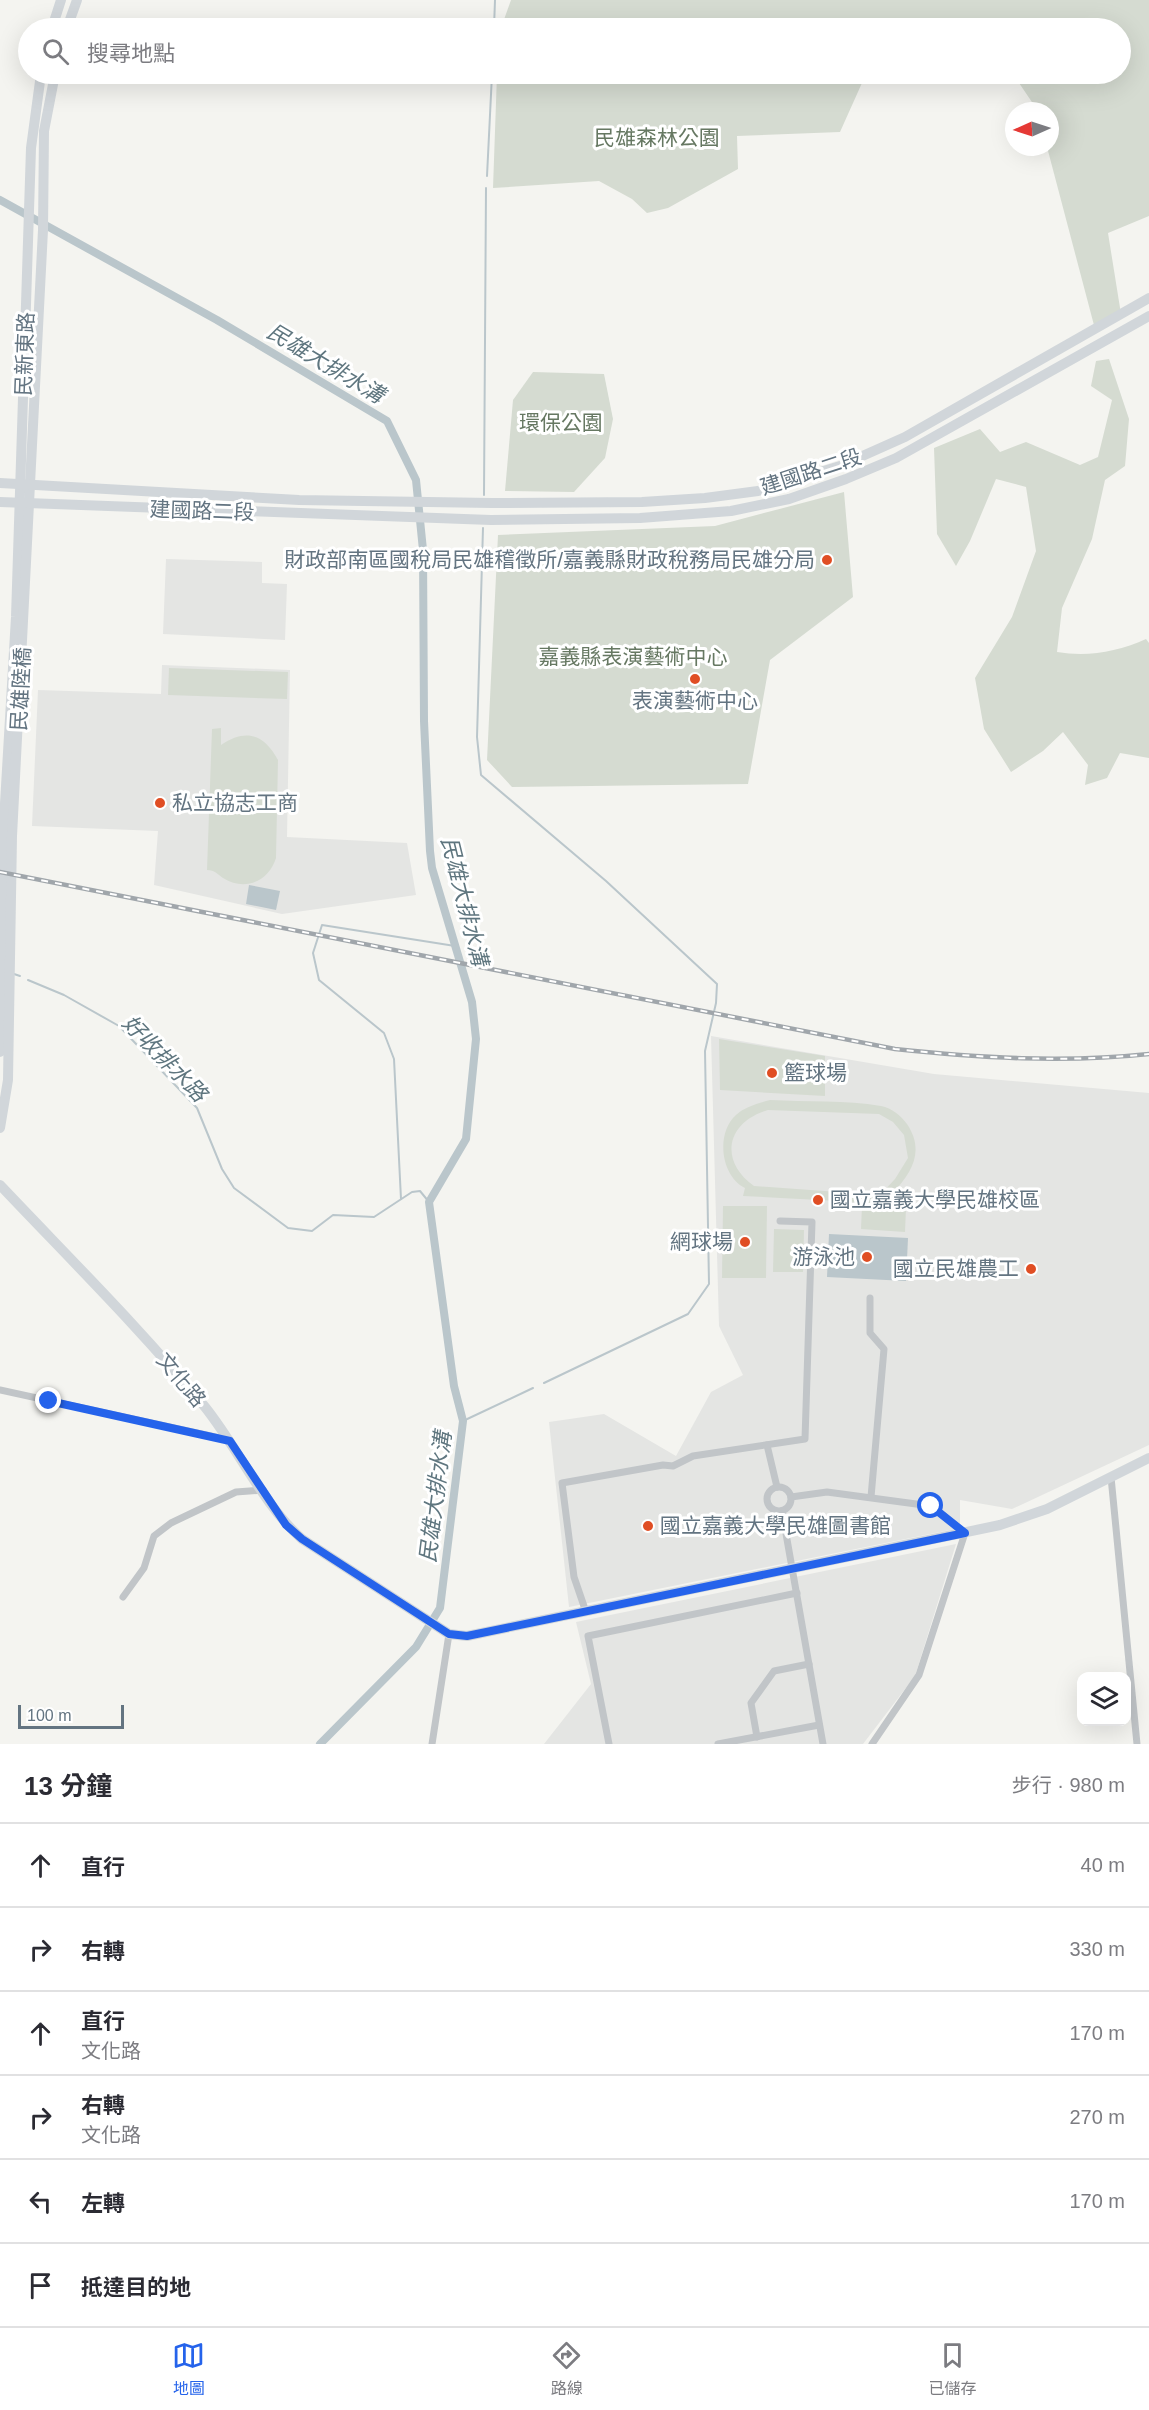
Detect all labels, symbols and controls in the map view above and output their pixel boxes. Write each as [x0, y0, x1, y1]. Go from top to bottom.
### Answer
search box [18, 18, 1131, 84]
icon: search [39, 35, 72, 68]
text: 搜尋地點 [87, 41, 175, 66]
north arrow [1005, 102, 1059, 156]
park label: 民雄森林公園 [594, 126, 720, 149]
street label: 民新東路 [12, 312, 37, 396]
water label: 民雄大排水溝 [263, 319, 391, 410]
park label: 環保公園 [519, 411, 603, 434]
street label: 建國路二段 [757, 444, 864, 499]
street label: 建國路二段 [149, 497, 255, 524]
place label: 財政部南區國稅局民雄稽徵所/嘉義縣財政稅務局民雄分局 [284, 548, 815, 571]
marker: 財政部南區國稅局民雄稽徵所/嘉義縣財政稅務局民雄分局 [820, 553, 834, 567]
park label: 嘉義縣表演藝術中心 [539, 645, 728, 668]
street label: 民雄陸橋 [7, 646, 34, 732]
marker: 表演藝術中心 [688, 672, 702, 686]
place label: 表演藝術中心 [632, 689, 758, 712]
place label: 私立協志工商 [172, 791, 298, 814]
marker: 私立協志工商 [153, 796, 167, 810]
water label: 民雄大排水溝 [436, 834, 493, 971]
water label: 好收排水路 [117, 1010, 213, 1108]
place label: 籃球場 [784, 1061, 847, 1084]
marker: 籃球場 [765, 1066, 779, 1080]
place label: 國立嘉義大學民雄校區 [830, 1188, 1040, 1211]
marker: 國立嘉義大學民雄校區 [811, 1193, 825, 1207]
place label: 網球場 [670, 1230, 733, 1253]
marker: 網球場 [738, 1235, 752, 1249]
place label: 游泳池 [792, 1245, 855, 1268]
marker: 游泳池 [860, 1250, 874, 1264]
place label: 國立民雄農工 [893, 1257, 1019, 1280]
marker: 國立民雄農工 [1024, 1262, 1038, 1276]
street label: 文化路 [152, 1348, 210, 1411]
route end [35, 1387, 61, 1413]
water label: 民雄大排水溝 [415, 1427, 456, 1564]
route start [917, 1492, 943, 1518]
place label: 國立嘉義大學民雄圖書館 [660, 1514, 891, 1537]
marker: 國立嘉義大學民雄圖書館 [641, 1519, 655, 1533]
map controls [1077, 1672, 1131, 1726]
button: layers [1077, 1672, 1131, 1726]
scale bar [18, 1702, 124, 1730]
text: 100 m [27, 1707, 71, 1724]
text: 13 分鐘 [24, 1771, 112, 1801]
text: 步行 · 980 m [1012, 1774, 1125, 1796]
icon: ahead [24, 1849, 57, 1882]
text: 40 m [1081, 1854, 1125, 1876]
text: 直行 [81, 1855, 125, 1880]
icon: right [24, 1933, 57, 1966]
text: 330 m [1069, 1938, 1125, 1960]
text: 右轉 [81, 1939, 125, 1964]
text: 直行 [81, 2009, 125, 2034]
icon: ahead [24, 2017, 57, 2050]
text: 170 m [1069, 2022, 1125, 2044]
text: 文化路 [81, 2040, 141, 2062]
text: 右轉 [81, 2093, 125, 2118]
icon: right [24, 2101, 57, 2134]
text: 270 m [1069, 2106, 1125, 2128]
text: 文化路 [81, 2124, 141, 2146]
icon: left [24, 2185, 57, 2218]
text: 170 m [1069, 2190, 1125, 2212]
text: 左轉 [81, 2191, 125, 2216]
icon: arrive [24, 2269, 57, 2302]
text: 抵達目的地 [81, 2275, 191, 2300]
tab: 地圖 [172, 2339, 205, 2399]
tab: 路線 [550, 2339, 583, 2399]
tab: 已儲存 [928, 2339, 976, 2399]

